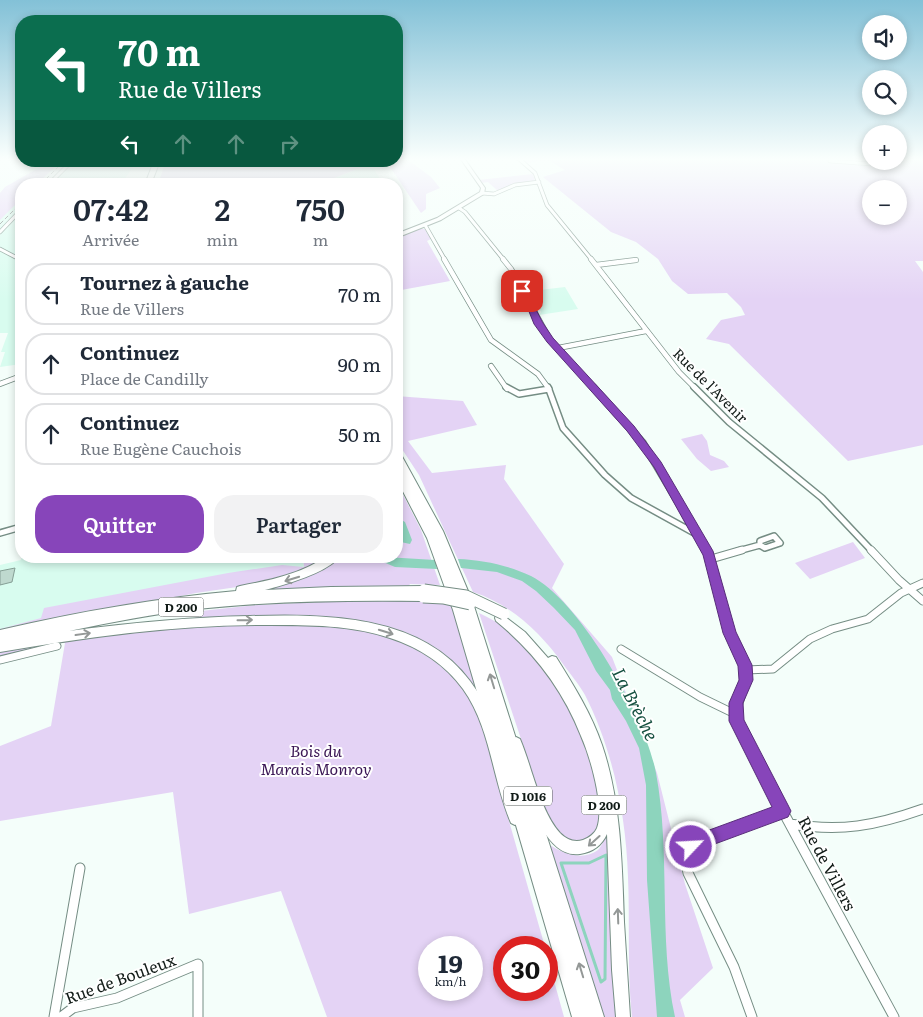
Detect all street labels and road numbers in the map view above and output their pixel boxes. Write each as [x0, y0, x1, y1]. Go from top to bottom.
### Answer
street label: Rue de l'Avenir [669, 343, 753, 427]
road number: D 200 [158, 598, 204, 616]
road number: D 1016 [504, 786, 552, 806]
road number: D 200 [582, 796, 626, 814]
street label: Rue de Villers [793, 811, 863, 915]
street label: Rue de Bouleux [61, 947, 180, 1009]

